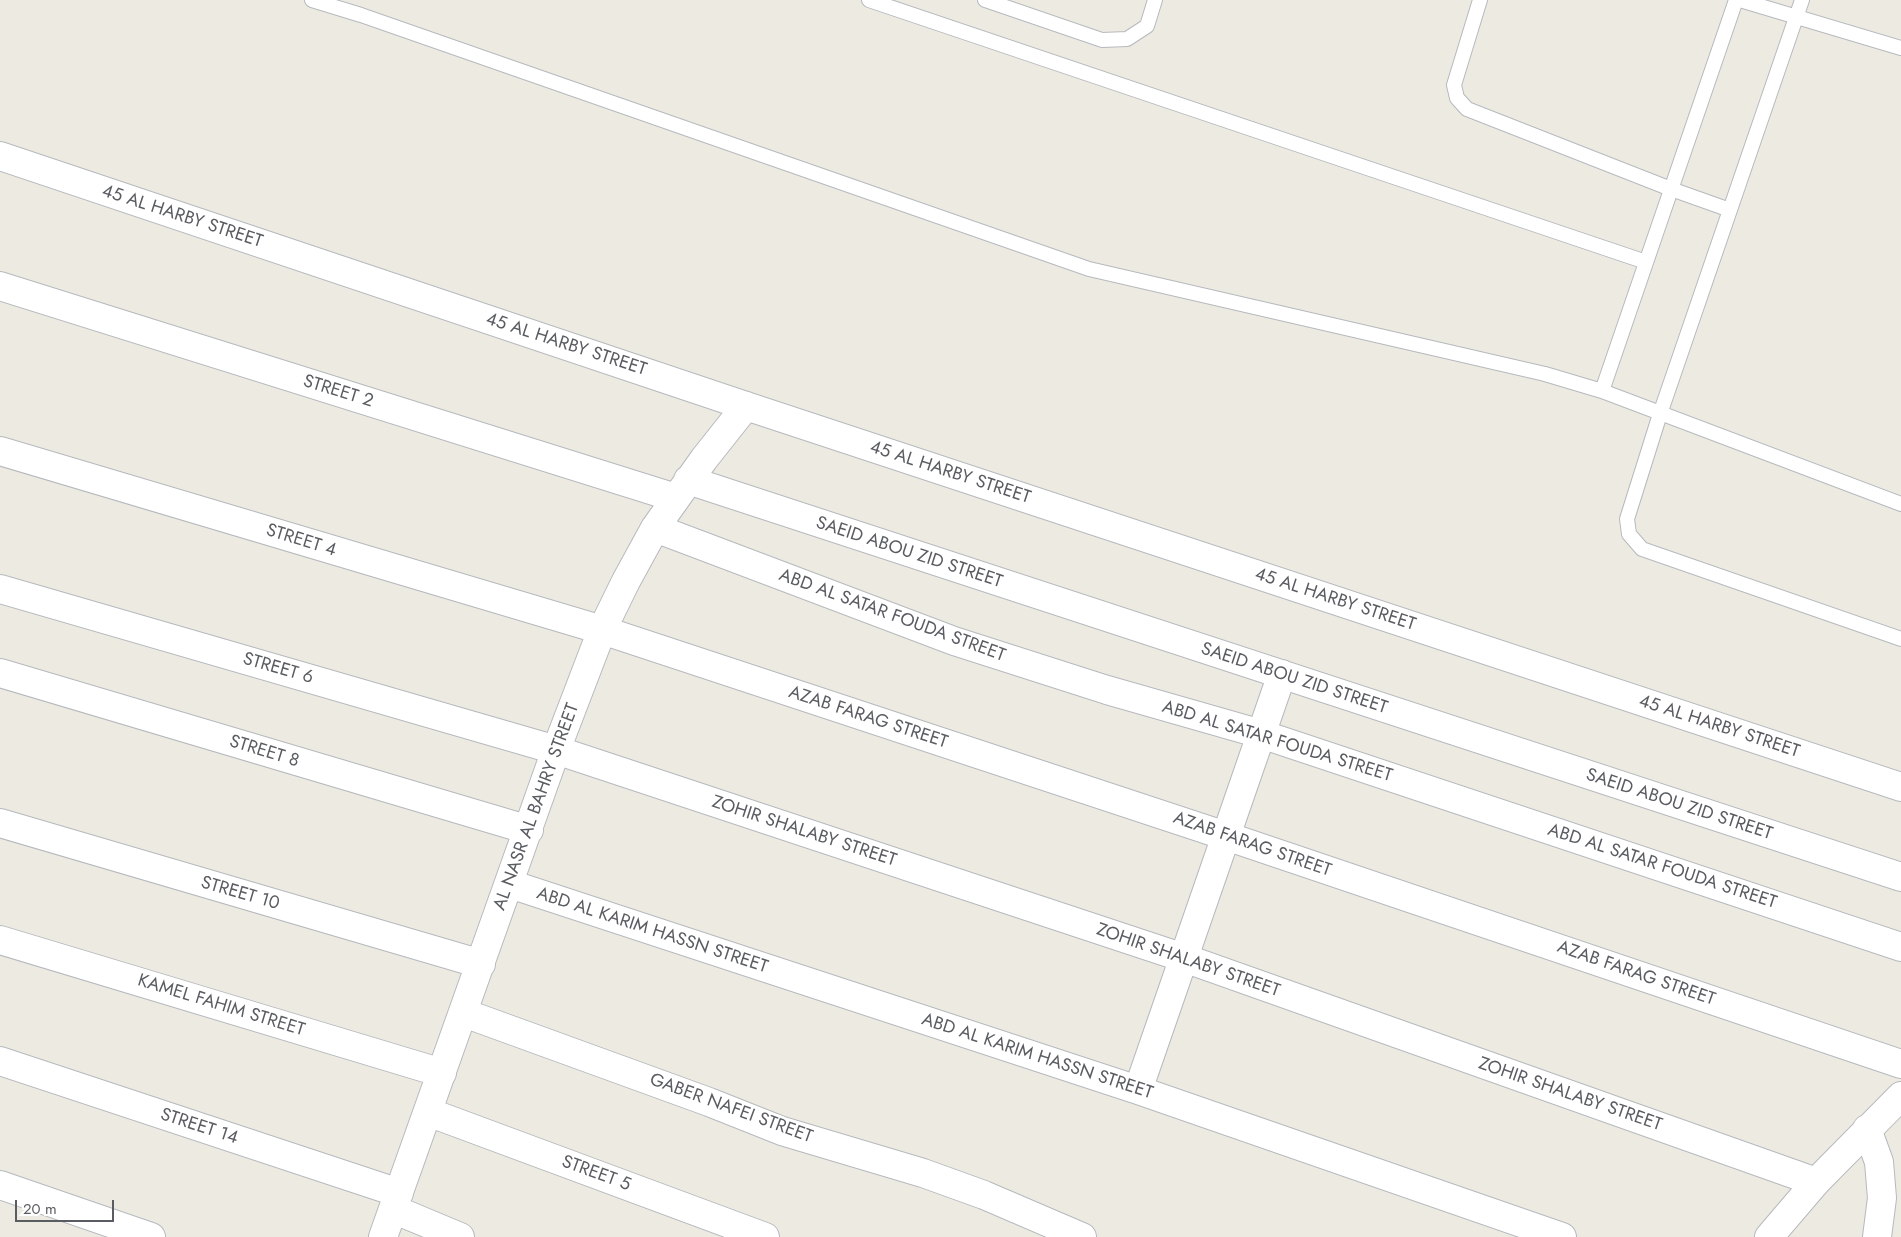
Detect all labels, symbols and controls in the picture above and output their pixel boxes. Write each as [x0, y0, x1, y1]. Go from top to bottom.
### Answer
street label: 45 AL HARBY STREET [99, 181, 265, 253]
street label: 45 AL HARBY STREET [483, 309, 649, 381]
street label: STREET 2 [300, 371, 376, 413]
street label: 45 AL HARBY STREET [867, 437, 1033, 509]
street label: SAEID ABOU ZID STREET [813, 513, 1005, 593]
street label: STREET 4 [263, 520, 339, 562]
street label: 45 AL HARBY STREET [1252, 564, 1418, 636]
street label: ABD AL SATAR FOUDA STREET [776, 565, 1008, 667]
street label: SAEID ABOU ZID STREET [1198, 639, 1390, 719]
street label: STREET 6 [240, 649, 316, 689]
street label: AZAB FARAG STREET [786, 682, 950, 754]
street label: 45 AL HARBY STREET [1636, 691, 1802, 763]
street label: ABD AL SATAR FOUDA STREET [1159, 697, 1395, 787]
street label: AL NASR AL BAHRY STREET [489, 701, 585, 913]
street label: STREET 8 [227, 731, 301, 773]
street label: SAEID ABOU ZID STREET [1583, 765, 1775, 845]
street label: ZOHIR SHALABY STREET [709, 792, 899, 872]
street label: AZAB FARAG STREET [1170, 808, 1334, 882]
street label: ABD AL SATAR FOUDA STREET [1545, 820, 1779, 914]
street label: STREET 10 [198, 872, 282, 916]
street label: ABD AL KARIM HASSN STREET [534, 883, 770, 979]
street label: ZOHIR SHALABY STREET [1093, 919, 1283, 1003]
street label: AZAB FARAG STREET [1554, 937, 1718, 1011]
street label: KAMEL FAHIM STREET [135, 970, 307, 1042]
street label: ABD AL KARIM HASSN STREET [919, 1009, 1155, 1105]
street label: ZOHIR SHALABY STREET [1475, 1053, 1665, 1137]
street label: GABER NAFEI STREET [647, 1069, 815, 1149]
street label: STREET 14 [157, 1104, 241, 1150]
street label: STREET 5 [558, 1152, 634, 1196]
scale bar [18, 1190, 116, 1222]
text: 20 m [23, 1198, 57, 1220]

